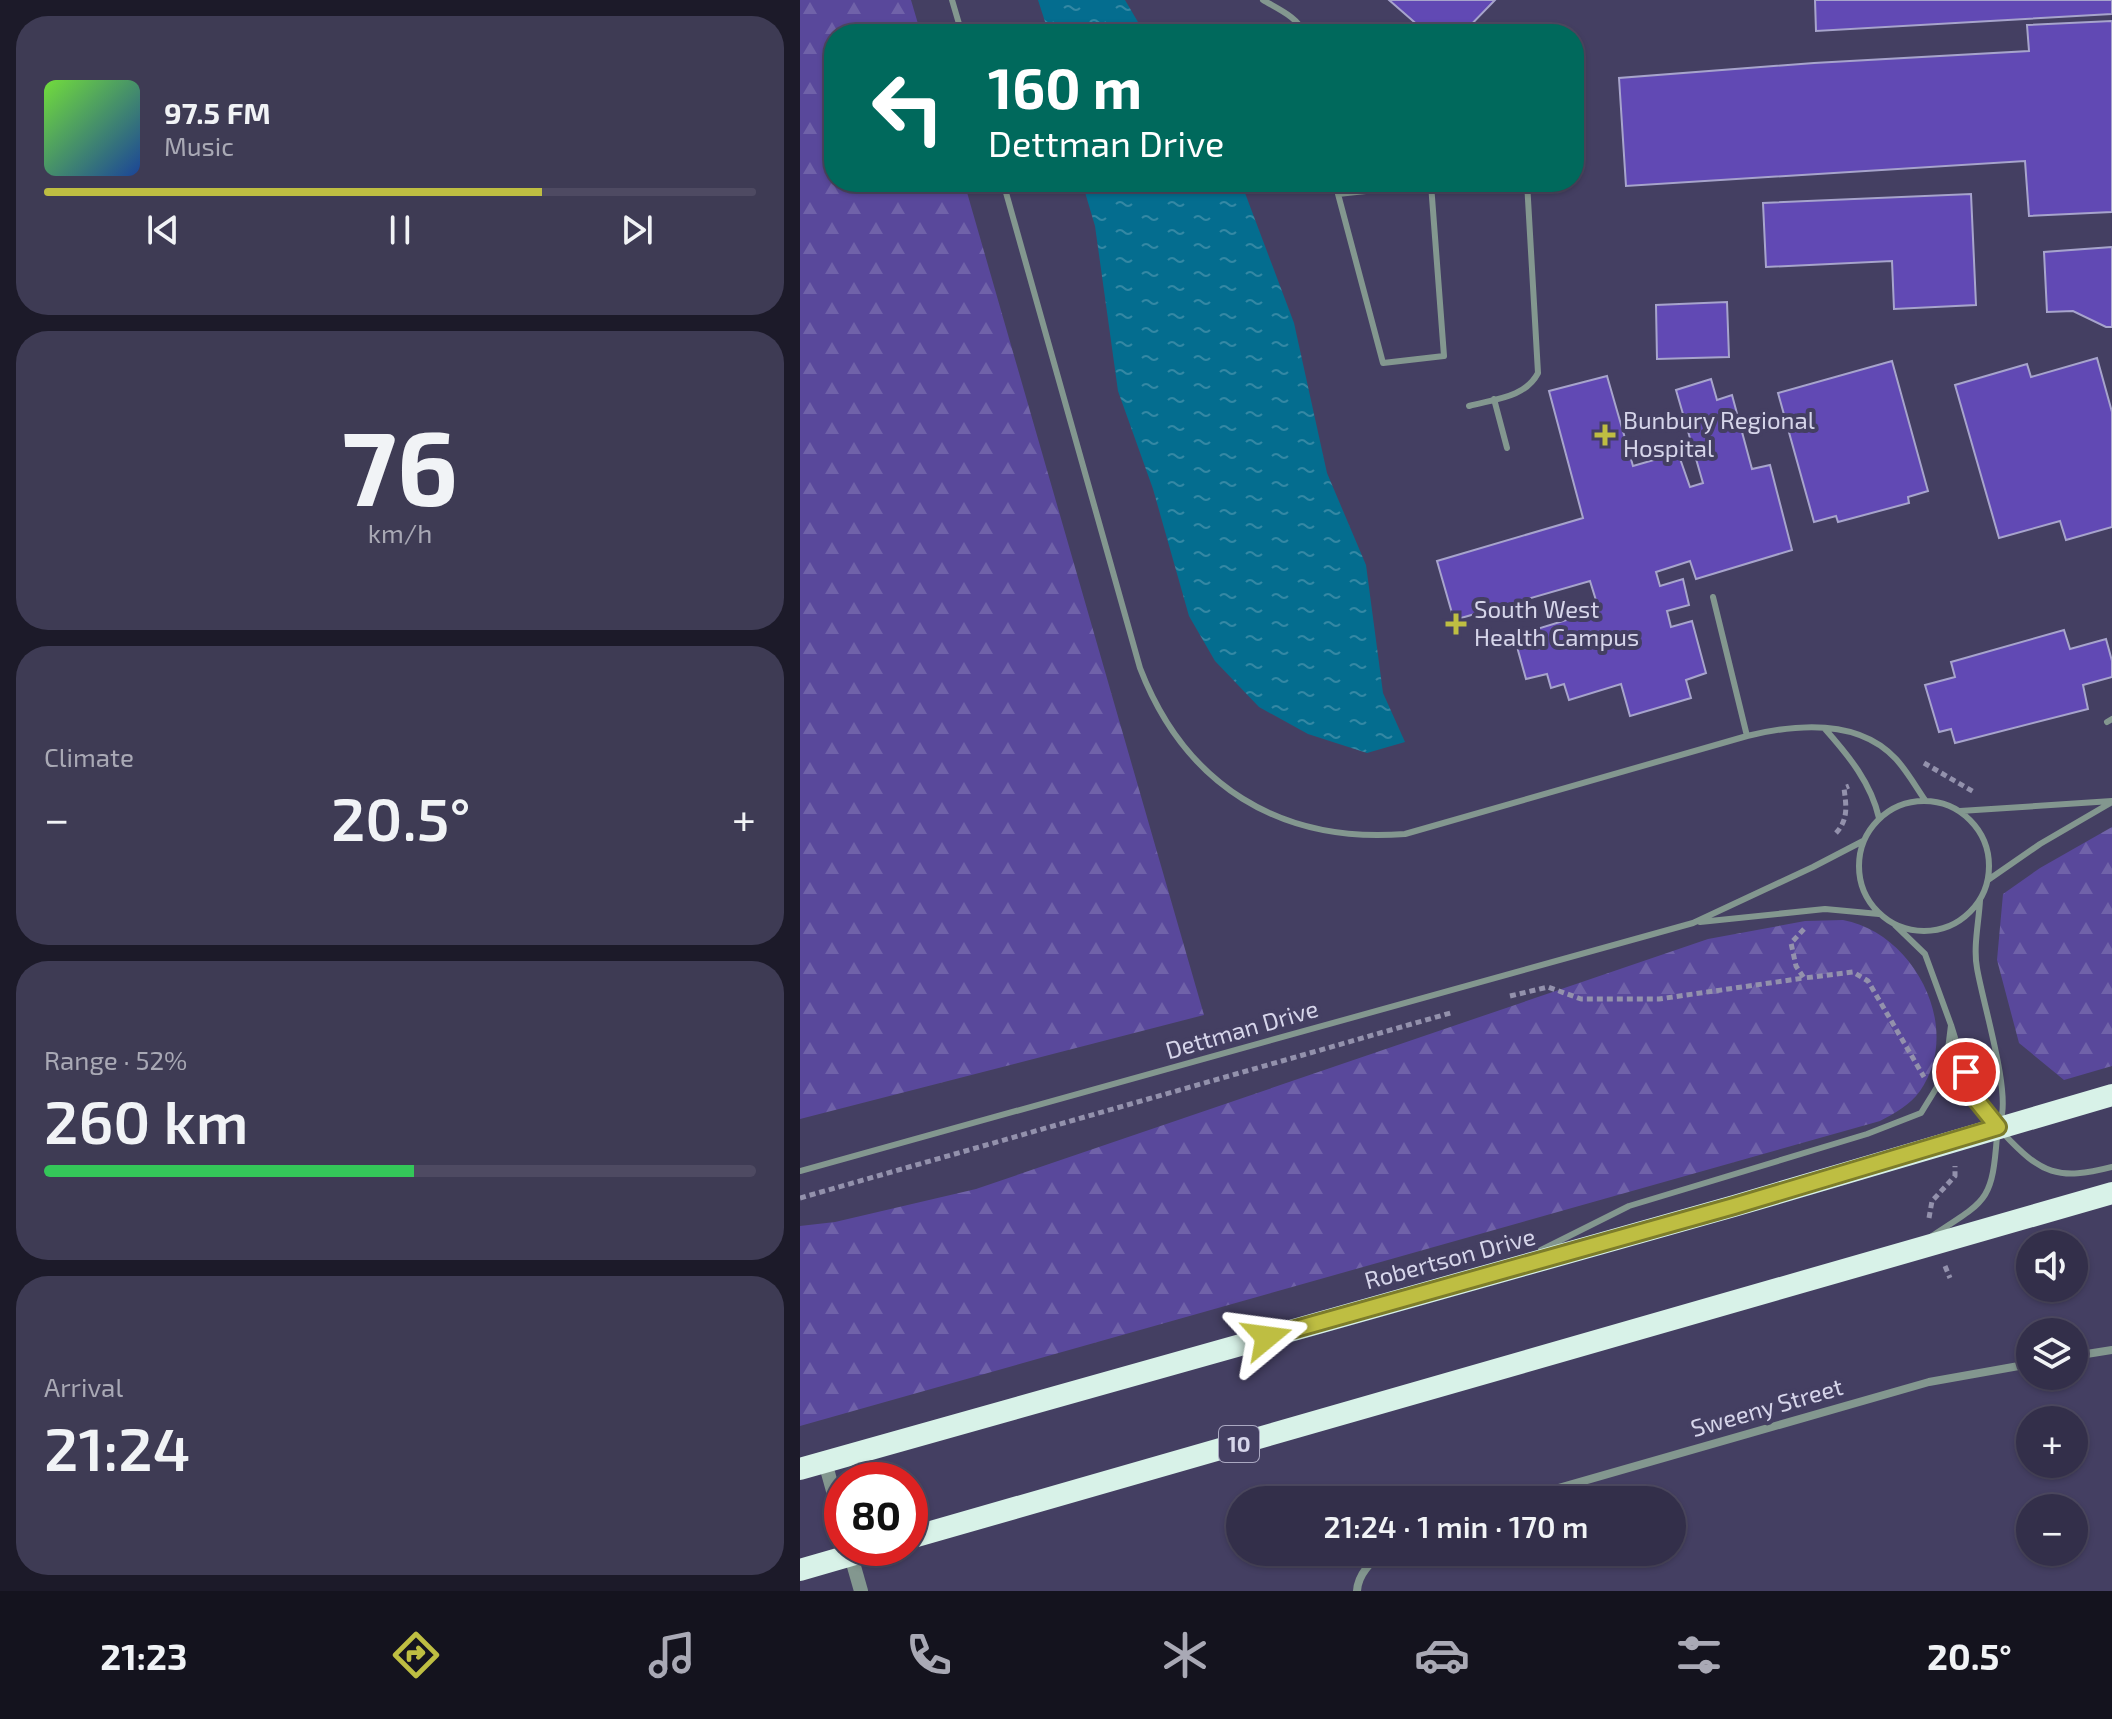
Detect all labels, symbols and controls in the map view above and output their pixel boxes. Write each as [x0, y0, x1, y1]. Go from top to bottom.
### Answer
text: 160 m [988, 53, 1142, 120]
icon: left [856, 56, 960, 160]
text: 97.5 FM [164, 94, 271, 130]
text: Dettman Drive [988, 121, 1224, 164]
text: Music [164, 130, 234, 161]
icon: previous [141, 208, 185, 252]
icon: pause [378, 208, 422, 252]
icon: next [615, 208, 659, 252]
text: 76 [342, 402, 458, 527]
place label: Bunbury Regional Hospital [1623, 405, 1815, 462]
marker: Bunbury Regional Hospital [1594, 424, 1616, 446]
text: km/h [368, 517, 432, 548]
place label: South West Health Campus [1474, 594, 1639, 651]
marker: South West Health Campus [1445, 613, 1467, 635]
text: Climate [44, 741, 134, 772]
text: 20.5° [331, 781, 471, 853]
text: − [44, 791, 70, 844]
text: + [732, 791, 756, 844]
street label: Dettman Drive [1162, 993, 1321, 1064]
pin [1932, 1038, 2000, 1106]
text: Range · 52% [44, 1044, 187, 1075]
icon: arrive [1944, 1050, 1988, 1094]
text: 260 km [44, 1084, 249, 1156]
street label: Robertson Drive [1361, 1221, 1538, 1294]
map controls [2016, 1230, 2088, 1566]
button: sound [2016, 1230, 2088, 1302]
position arrow [1225, 1295, 1309, 1379]
button: layers [2016, 1318, 2088, 1390]
text: Arrival [44, 1371, 123, 1402]
street label: Sweeny Street [1687, 1371, 1846, 1442]
button: + [2016, 1406, 2088, 1478]
text: 21:24 [44, 1411, 190, 1483]
road number: 10 [1219, 1426, 1259, 1462]
speed limit sign: 80 [824, 1462, 928, 1566]
button: − [2016, 1494, 2088, 1566]
text: 21:24 · 1 min · 170 m [1324, 1508, 1589, 1544]
icon: directions [388, 1627, 444, 1683]
icon: music [644, 1627, 700, 1683]
icon: phone [901, 1627, 957, 1683]
icon: climate [1157, 1627, 1213, 1683]
icon: car [1414, 1627, 1470, 1683]
icon: filters [1671, 1627, 1727, 1683]
text: 21:23 [100, 1634, 187, 1677]
text: 20.5° [1927, 1634, 2012, 1677]

